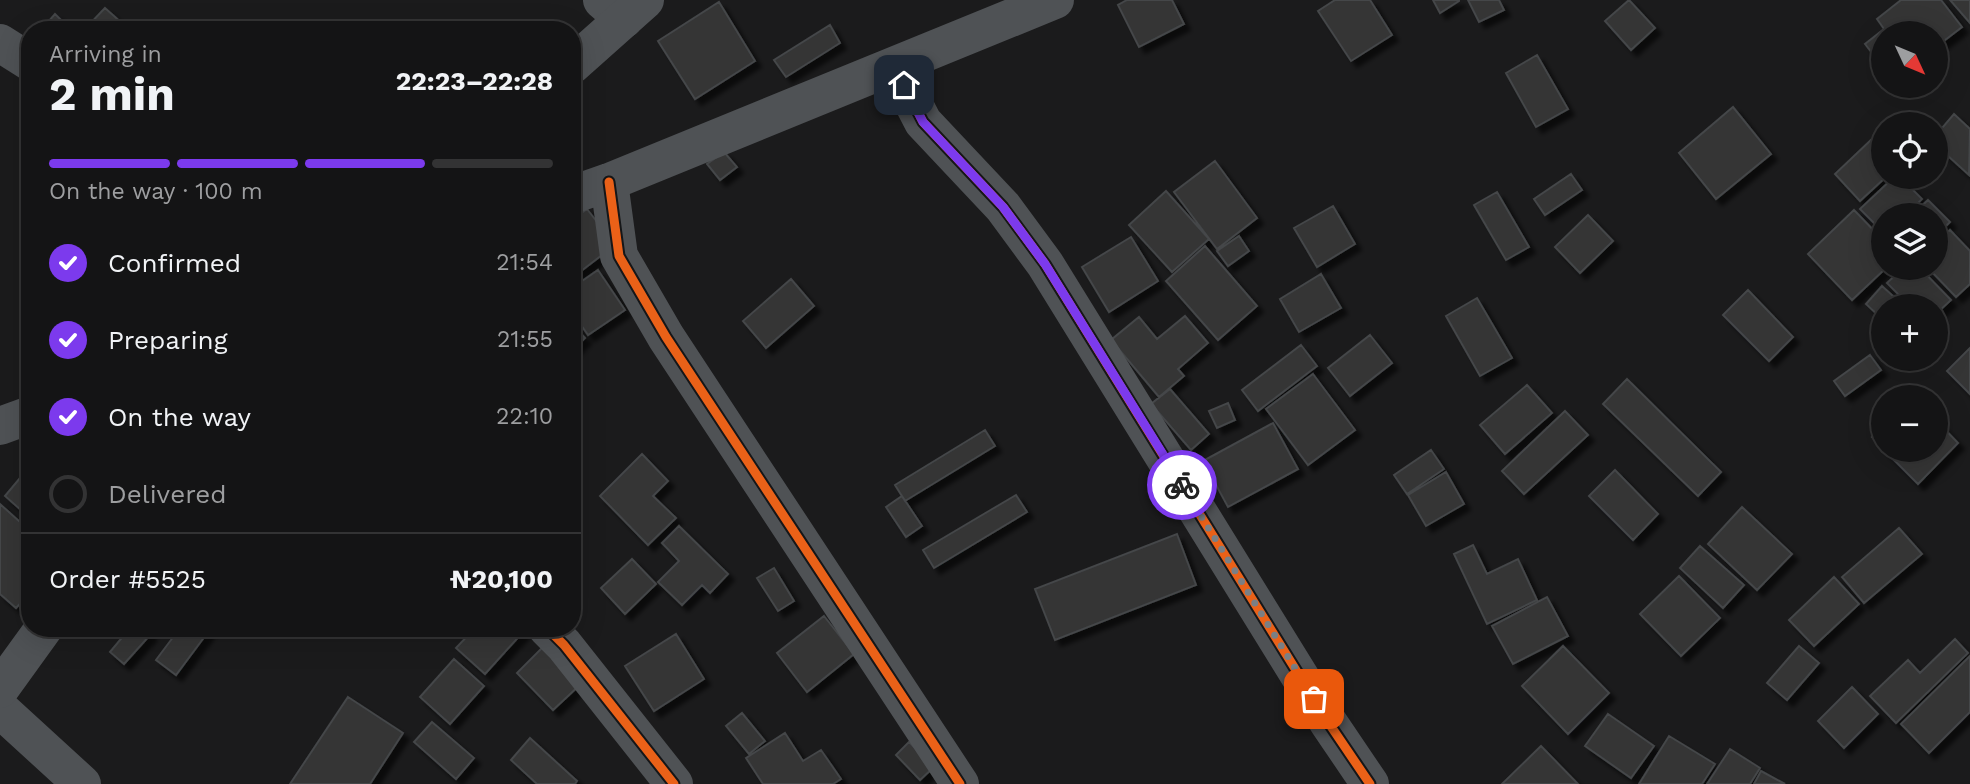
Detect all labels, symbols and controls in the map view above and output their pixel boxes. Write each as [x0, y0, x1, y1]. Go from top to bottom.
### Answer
north arrow [1871, 21, 1948, 98]
map controls [1871, 21, 1948, 462]
text: Arriving in [49, 41, 162, 68]
pin [874, 55, 934, 115]
text: 22:23–22:28 [396, 66, 553, 96]
icon: home [885, 66, 923, 104]
text: 2 min [49, 67, 175, 121]
button: locate [1871, 112, 1948, 189]
text: On the way · 100 m [49, 178, 263, 205]
button: layers [1871, 203, 1948, 280]
icon: check [49, 244, 87, 282]
text: Confirmed [108, 248, 241, 278]
text: 21:54 [496, 249, 553, 276]
button: + [1871, 294, 1948, 371]
icon: check [49, 321, 87, 359]
text: Preparing [108, 325, 228, 355]
text: 21:55 [497, 326, 553, 353]
button: − [1871, 385, 1948, 462]
icon: check [49, 398, 87, 436]
text: On the way [108, 402, 251, 432]
text: 22:10 [496, 403, 553, 430]
courier [1147, 450, 1217, 520]
icon: bike [1163, 466, 1201, 504]
text: Delivered [108, 479, 227, 509]
text: Order #5525 [49, 564, 206, 594]
text: ₦20,100 [450, 564, 553, 594]
pin [1284, 669, 1344, 729]
icon: bag [1295, 680, 1333, 718]

